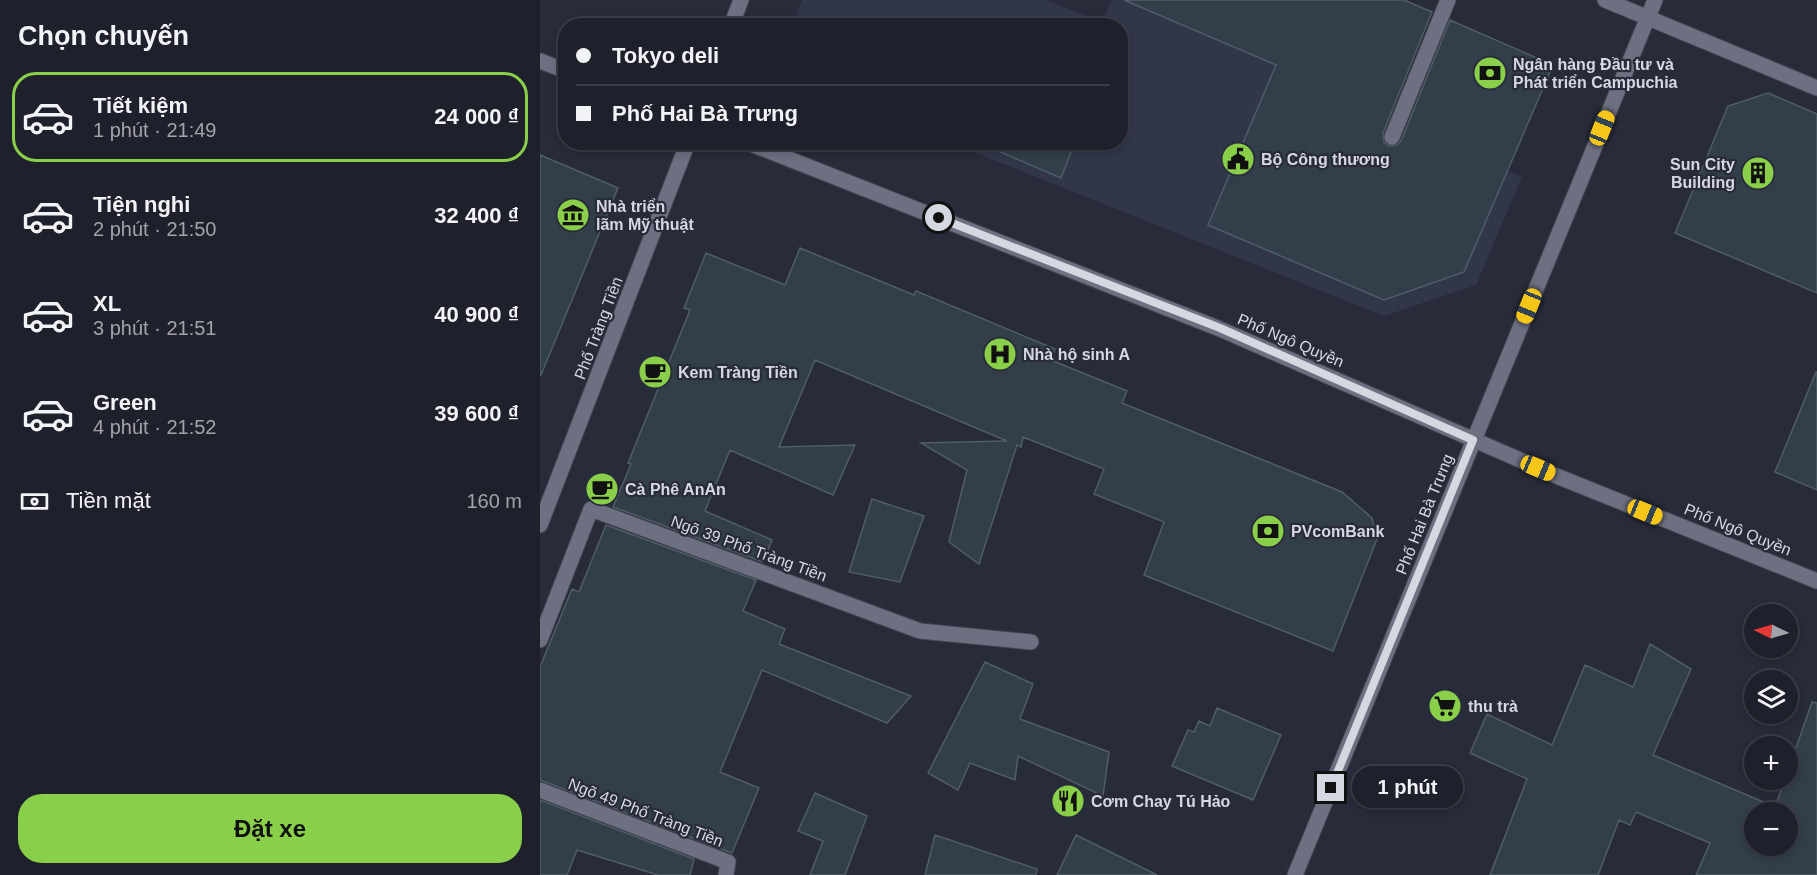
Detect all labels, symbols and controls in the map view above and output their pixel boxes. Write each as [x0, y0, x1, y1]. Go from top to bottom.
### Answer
text: Chọn chuyến [18, 21, 189, 51]
text: Tokyo deli [612, 43, 719, 68]
bank icon: Ngân hàng Đầu tư và Phát triển Campuchia [1472, 55, 1508, 91]
place label: Ngân hàng Đầu tư và Phát triển Campuchia [1513, 56, 1678, 91]
icon: car [21, 90, 75, 144]
text: Tiết kiệm [93, 93, 188, 118]
text: Phố Hai Bà Trưng [612, 101, 798, 126]
text: 24 000 ₫ [434, 104, 519, 129]
car [1587, 108, 1617, 148]
text: 1 phút · 21:49 [93, 119, 216, 141]
public building icon: Bộ Công thương [1220, 141, 1256, 177]
place label: Bộ Công thương [1261, 151, 1390, 168]
building icon: Sun City Building [1740, 155, 1776, 191]
place label: Sun City Building [1670, 156, 1735, 191]
icon: car [21, 189, 75, 243]
text: Tiện nghi [93, 192, 190, 217]
museum icon: Nhà triển lãm Mỹ thuật [555, 197, 591, 233]
place label: Nhà triển lãm Mỹ thuật [596, 198, 694, 233]
text: 32 400 ₫ [434, 203, 519, 228]
route start [925, 204, 952, 231]
text: 2 phút · 21:50 [93, 218, 216, 240]
street label: Phố Tràng Tiền [571, 274, 626, 382]
car [1514, 286, 1544, 326]
icon: car [21, 288, 75, 342]
text: XL [93, 291, 121, 316]
text: 40 900 ₫ [434, 302, 519, 327]
street label: Phố Ngô Quyền [1235, 310, 1347, 371]
text: 3 phút · 21:51 [93, 317, 216, 339]
hospital icon: Nhà hộ sinh A [982, 336, 1018, 372]
place label: Nhà hộ sinh A [1023, 346, 1130, 363]
cafe icon: Kem Tràng Tiền [637, 354, 673, 390]
place label: Kem Tràng Tiền [678, 364, 798, 381]
icon: car [21, 387, 75, 441]
text: Green [93, 390, 157, 415]
text: 39 600 ₫ [434, 401, 519, 426]
text: 4 phút · 21:52 [93, 416, 216, 438]
street label: Phố Hai Bà Trưng [1393, 452, 1456, 577]
car [1518, 453, 1558, 483]
cafe icon: Cà Phê AnAn [584, 471, 620, 507]
place label: Cà Phê AnAn [625, 481, 726, 498]
icon: cash [18, 485, 51, 518]
text: Tiền mặt [66, 488, 151, 513]
text: 160 m [466, 490, 522, 512]
car [1625, 497, 1665, 527]
street label: Phố Ngô Quyền [1682, 500, 1794, 559]
street label: Ngõ 39 Phố Tràng Tiền [669, 512, 829, 585]
bank icon: PVcomBank [1250, 513, 1286, 549]
place label: PVcomBank [1291, 523, 1384, 540]
north arrow [1744, 604, 1798, 658]
map controls [1744, 604, 1798, 856]
button: layers [1744, 670, 1798, 724]
supermarket icon: thu trà [1427, 688, 1463, 724]
place label: thu trà [1468, 698, 1518, 715]
button: + [1744, 736, 1798, 790]
callout: 1 phút [1352, 767, 1463, 809]
route end [1317, 774, 1344, 801]
street label: Ngõ 49 Phố Tràng Tiền [566, 775, 726, 850]
text: 1 phút [1378, 776, 1438, 798]
restaurant icon: Cơm Chay Tú Hảo [1050, 783, 1086, 819]
place label: Cơm Chay Tú Hảo [1091, 793, 1231, 810]
button: Đặt xe [18, 794, 522, 863]
button: − [1744, 802, 1798, 856]

